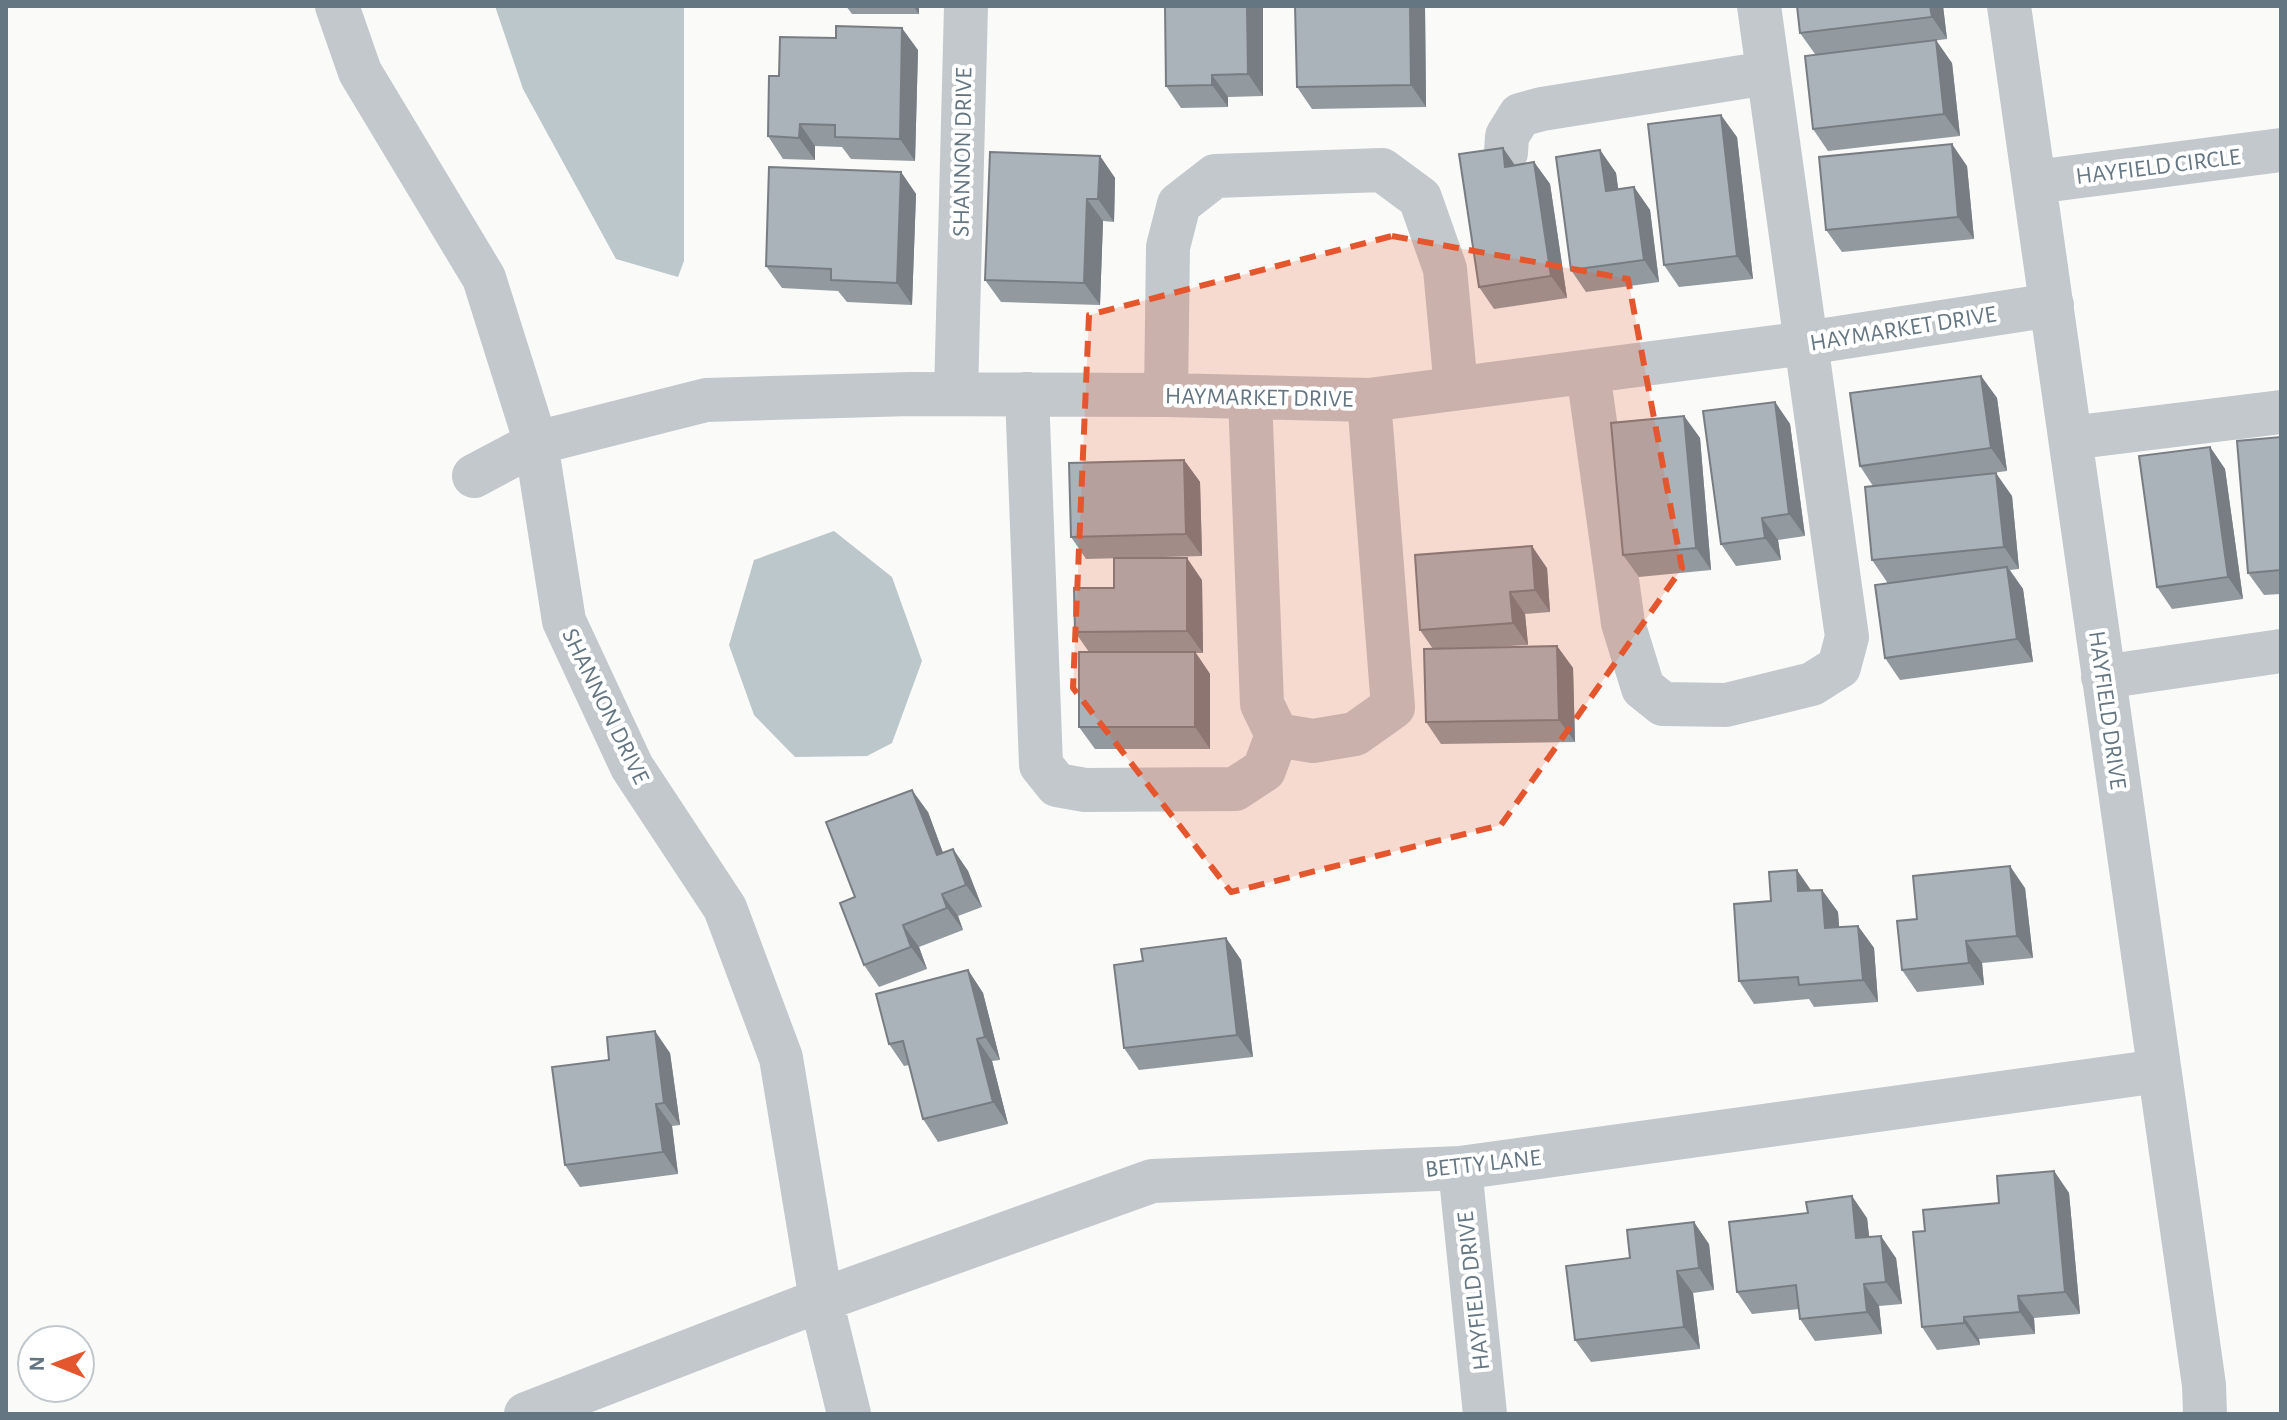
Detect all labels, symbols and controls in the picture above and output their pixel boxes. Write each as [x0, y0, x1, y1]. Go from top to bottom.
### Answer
street label: SHANNON DRIVE [950, 67, 976, 237]
street label: HAYFIELD CIRCLE [2074, 145, 2242, 189]
street label: HAYMARKET DRIVE [1808, 302, 1998, 356]
street label: HAYMARKET DRIVE [1165, 384, 1354, 412]
street label: SHANNON DRIVE [557, 625, 653, 788]
street label: HAYFIELD DRIVE [2084, 629, 2130, 791]
street label: BETTY LANE [1424, 1146, 1543, 1182]
street label: HAYFIELD DRIVE [1454, 1210, 1494, 1372]
north arrow [16, 1324, 96, 1404]
text: N [26, 1356, 48, 1372]

